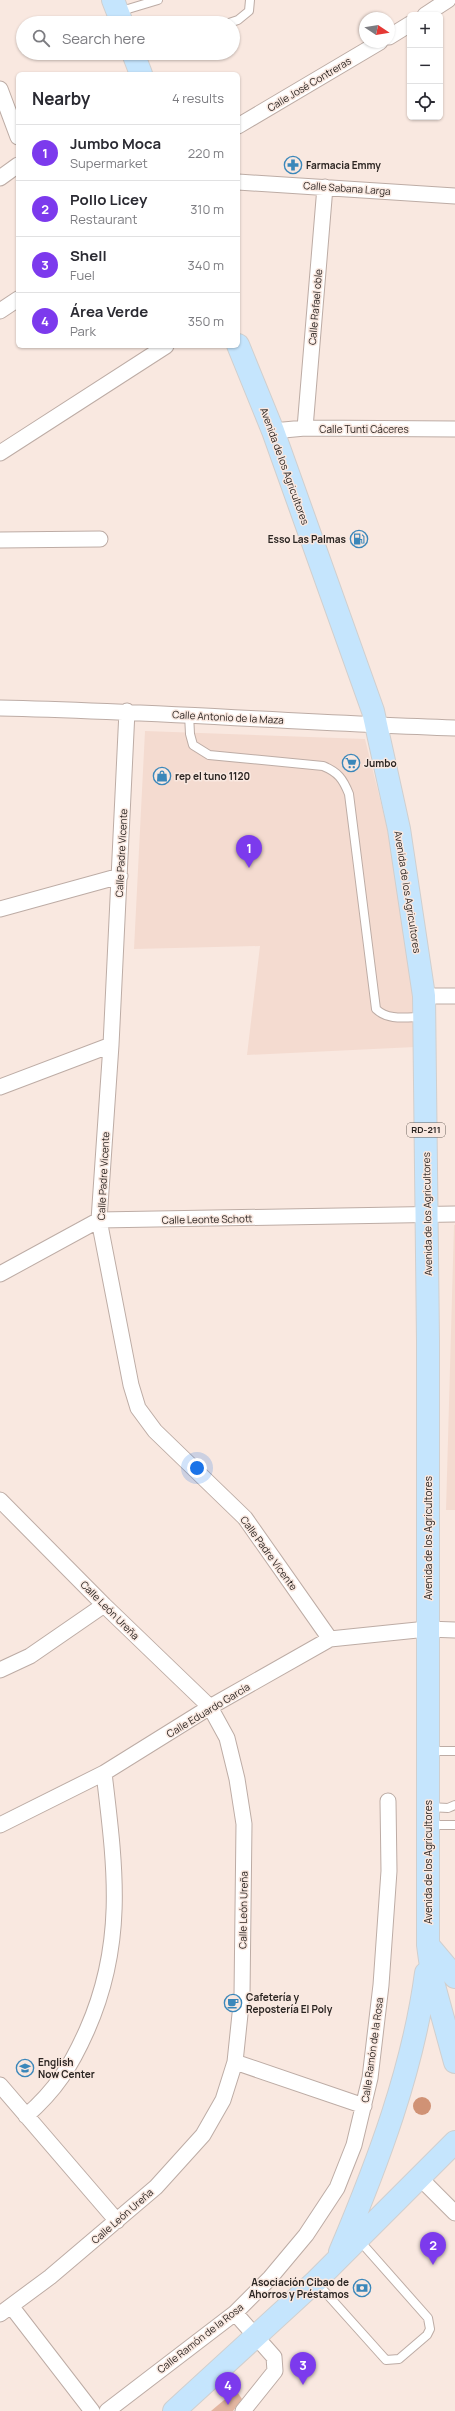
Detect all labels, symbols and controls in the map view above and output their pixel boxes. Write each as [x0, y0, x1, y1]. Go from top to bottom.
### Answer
north arrow [359, 12, 395, 48]
map controls [407, 12, 443, 120]
button: + [407, 12, 443, 48]
search box [16, 16, 240, 60]
icon: search [30, 27, 52, 49]
text: Search here [62, 28, 145, 49]
button: − [407, 48, 443, 84]
street label: Calle José Contreras [265, 53, 353, 115]
button: locate [407, 84, 443, 120]
text: Nearby [32, 87, 90, 110]
text: 4 results [172, 89, 224, 107]
text: Jumbo Moca [70, 133, 161, 154]
text: 1 [42, 144, 48, 162]
text: 220 m [188, 144, 224, 162]
text: Supermarket [70, 154, 148, 172]
pharmacy icon: Farmacia Emmy [283, 155, 303, 175]
place label: Farmacia Emmy [306, 158, 381, 172]
street label: Calle Sabana Larga [303, 178, 391, 198]
text: Pollo Licey [70, 189, 147, 210]
text: 2 [41, 200, 49, 218]
text: 310 m [190, 200, 224, 218]
text: Restaurant [70, 210, 137, 228]
text: Shell [70, 245, 107, 266]
text: 3 [41, 256, 49, 274]
text: 340 m [188, 256, 224, 274]
text: Fuel [70, 266, 95, 284]
street label: Calle Rafael oble [305, 268, 325, 346]
text: Área Verde [70, 301, 148, 322]
text: 4 [41, 312, 49, 330]
text: 350 m [188, 312, 224, 330]
text: Park [70, 322, 96, 340]
street label: Avenida de los Agricultores [257, 405, 313, 527]
street label: Calle Tunti Cáceres [319, 422, 409, 436]
fuel station icon: Esso Las Palmas [349, 529, 369, 549]
place label: Esso Las Palmas [268, 532, 347, 546]
street label: Calle Antonio de la Maza [172, 707, 284, 727]
supermarket icon: Jumbo [341, 753, 361, 773]
place label: Jumbo [364, 756, 397, 770]
shop icon: rep el tuno 1120 [152, 766, 172, 786]
place label: rep el tuno 1120 [175, 769, 250, 783]
street label: Calle Padre Vicente [112, 808, 130, 898]
street label: Avenida de los Agricultores [391, 830, 425, 954]
pin: 1 [236, 835, 262, 868]
road number: RD-211 [407, 1123, 445, 1137]
street label: Calle Padre Vicente [94, 1131, 112, 1221]
street label: Avenida de los Agricultores [419, 1152, 435, 1276]
street label: Calle Leonte Schott [162, 1211, 253, 1227]
your location [187, 1458, 207, 1478]
street label: Avenida de los Agricultores [421, 1476, 435, 1600]
street label: Calle Padre Vicente [237, 1513, 301, 1593]
street label: Calle León Ureña [78, 1578, 142, 1642]
street label: Calle Eduardo García [164, 1680, 252, 1740]
street label: Avenida de los Agricultores [421, 1800, 435, 1924]
street label: Calle León Ureña [235, 1871, 251, 1949]
place label: Cafetería y Repostería El Poly [246, 1990, 333, 2016]
cafe icon: Cafetería y Repostería El Poly [223, 1993, 243, 2013]
street label: Calle Ramón de la Rosa [358, 1997, 386, 2103]
place label: English Now Center [38, 2055, 95, 2081]
school or university icon: English Now Center [15, 2058, 35, 2078]
street label: Calle León Ureña [88, 2185, 156, 2247]
pin: 2 [420, 2232, 446, 2265]
place label: Asociación Cibao de Ahorros y Préstamos [249, 2275, 350, 2301]
bank icon: Asociación Cibao de Ahorros y Préstamos [352, 2278, 372, 2298]
street label: Calle Ramón de la Rosa [154, 2300, 246, 2376]
pin: 3 [290, 2352, 316, 2385]
pin: 4 [215, 2372, 241, 2405]

